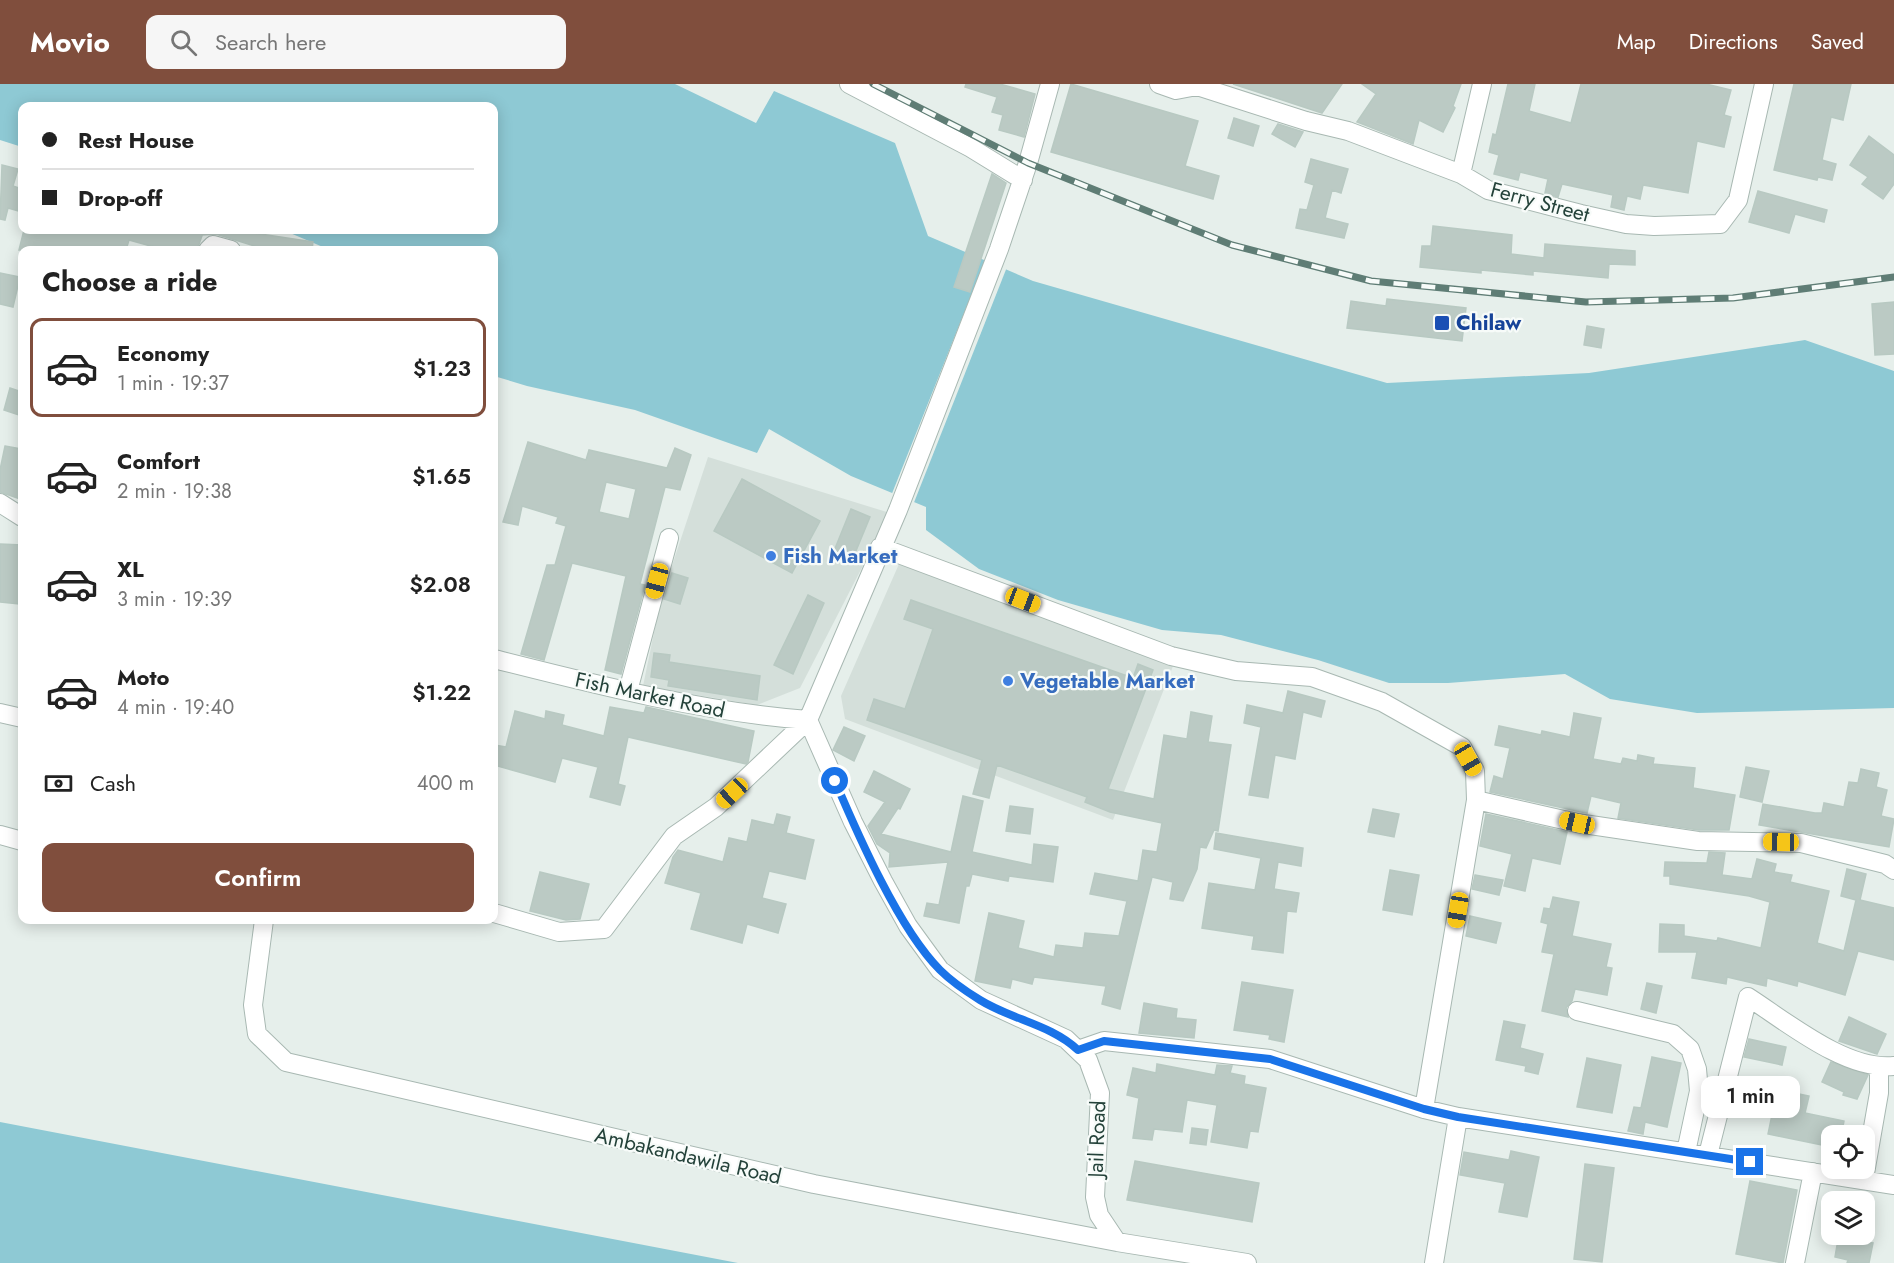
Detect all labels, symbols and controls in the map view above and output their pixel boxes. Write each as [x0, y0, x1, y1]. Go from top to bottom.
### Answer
search box [146, 15, 566, 69]
text: Movio [30, 22, 110, 63]
icon: search [167, 26, 200, 59]
text: Search here [215, 26, 326, 58]
text: Map [1617, 27, 1656, 57]
text: Directions [1689, 27, 1778, 57]
text: Saved [1811, 27, 1864, 57]
text: Rest House [78, 124, 194, 156]
street label: Ferry Street [1487, 174, 1593, 230]
text: Drop-off [78, 182, 162, 214]
text: Choose a ride [42, 262, 217, 301]
place label: Chilaw [1456, 308, 1522, 338]
marker: Chilaw [1433, 314, 1451, 332]
text: Economy [117, 337, 209, 369]
icon: car [45, 341, 99, 395]
text: $1.23 [413, 352, 471, 384]
text: 1 min · 19:37 [117, 369, 229, 398]
text: Comfort [117, 445, 200, 477]
icon: car [45, 449, 99, 503]
text: $1.65 [412, 460, 471, 492]
text: 2 min · 19:38 [117, 477, 232, 506]
place label: Fish Market [783, 541, 898, 571]
marker: Fish Market [764, 549, 778, 563]
text: XL [117, 553, 144, 585]
icon: car [45, 557, 99, 611]
car [644, 561, 670, 601]
text: $2.08 [409, 568, 471, 600]
text: 3 min · 19:39 [117, 585, 232, 614]
car [1003, 585, 1043, 615]
text: Moto [117, 661, 170, 693]
street label: Fish Market Road [572, 664, 728, 726]
icon: car [45, 665, 99, 719]
place label: Vegetable Market [1019, 666, 1195, 696]
marker: Vegetable Market [1001, 674, 1015, 688]
text: $1.22 [412, 676, 471, 708]
text: 4 min · 19:40 [117, 693, 234, 722]
car [1451, 739, 1485, 779]
icon: cash [42, 767, 75, 800]
text: Cash [90, 767, 136, 799]
route start [821, 767, 848, 794]
text: 400 m [417, 769, 474, 798]
car [713, 774, 751, 812]
car [1557, 810, 1597, 836]
car [1763, 833, 1799, 851]
button: Confirm [42, 843, 474, 912]
car [1446, 891, 1470, 929]
callout: 1 min [1700, 1075, 1800, 1117]
text: 1 min [1726, 1082, 1775, 1111]
street label: Jail Road [1081, 1100, 1113, 1181]
street label: Ambakandawila Road [592, 1120, 784, 1192]
map controls [1821, 1125, 1875, 1245]
button: locate [1821, 1125, 1875, 1179]
route end [1736, 1148, 1763, 1175]
button: layers [1821, 1191, 1875, 1245]

